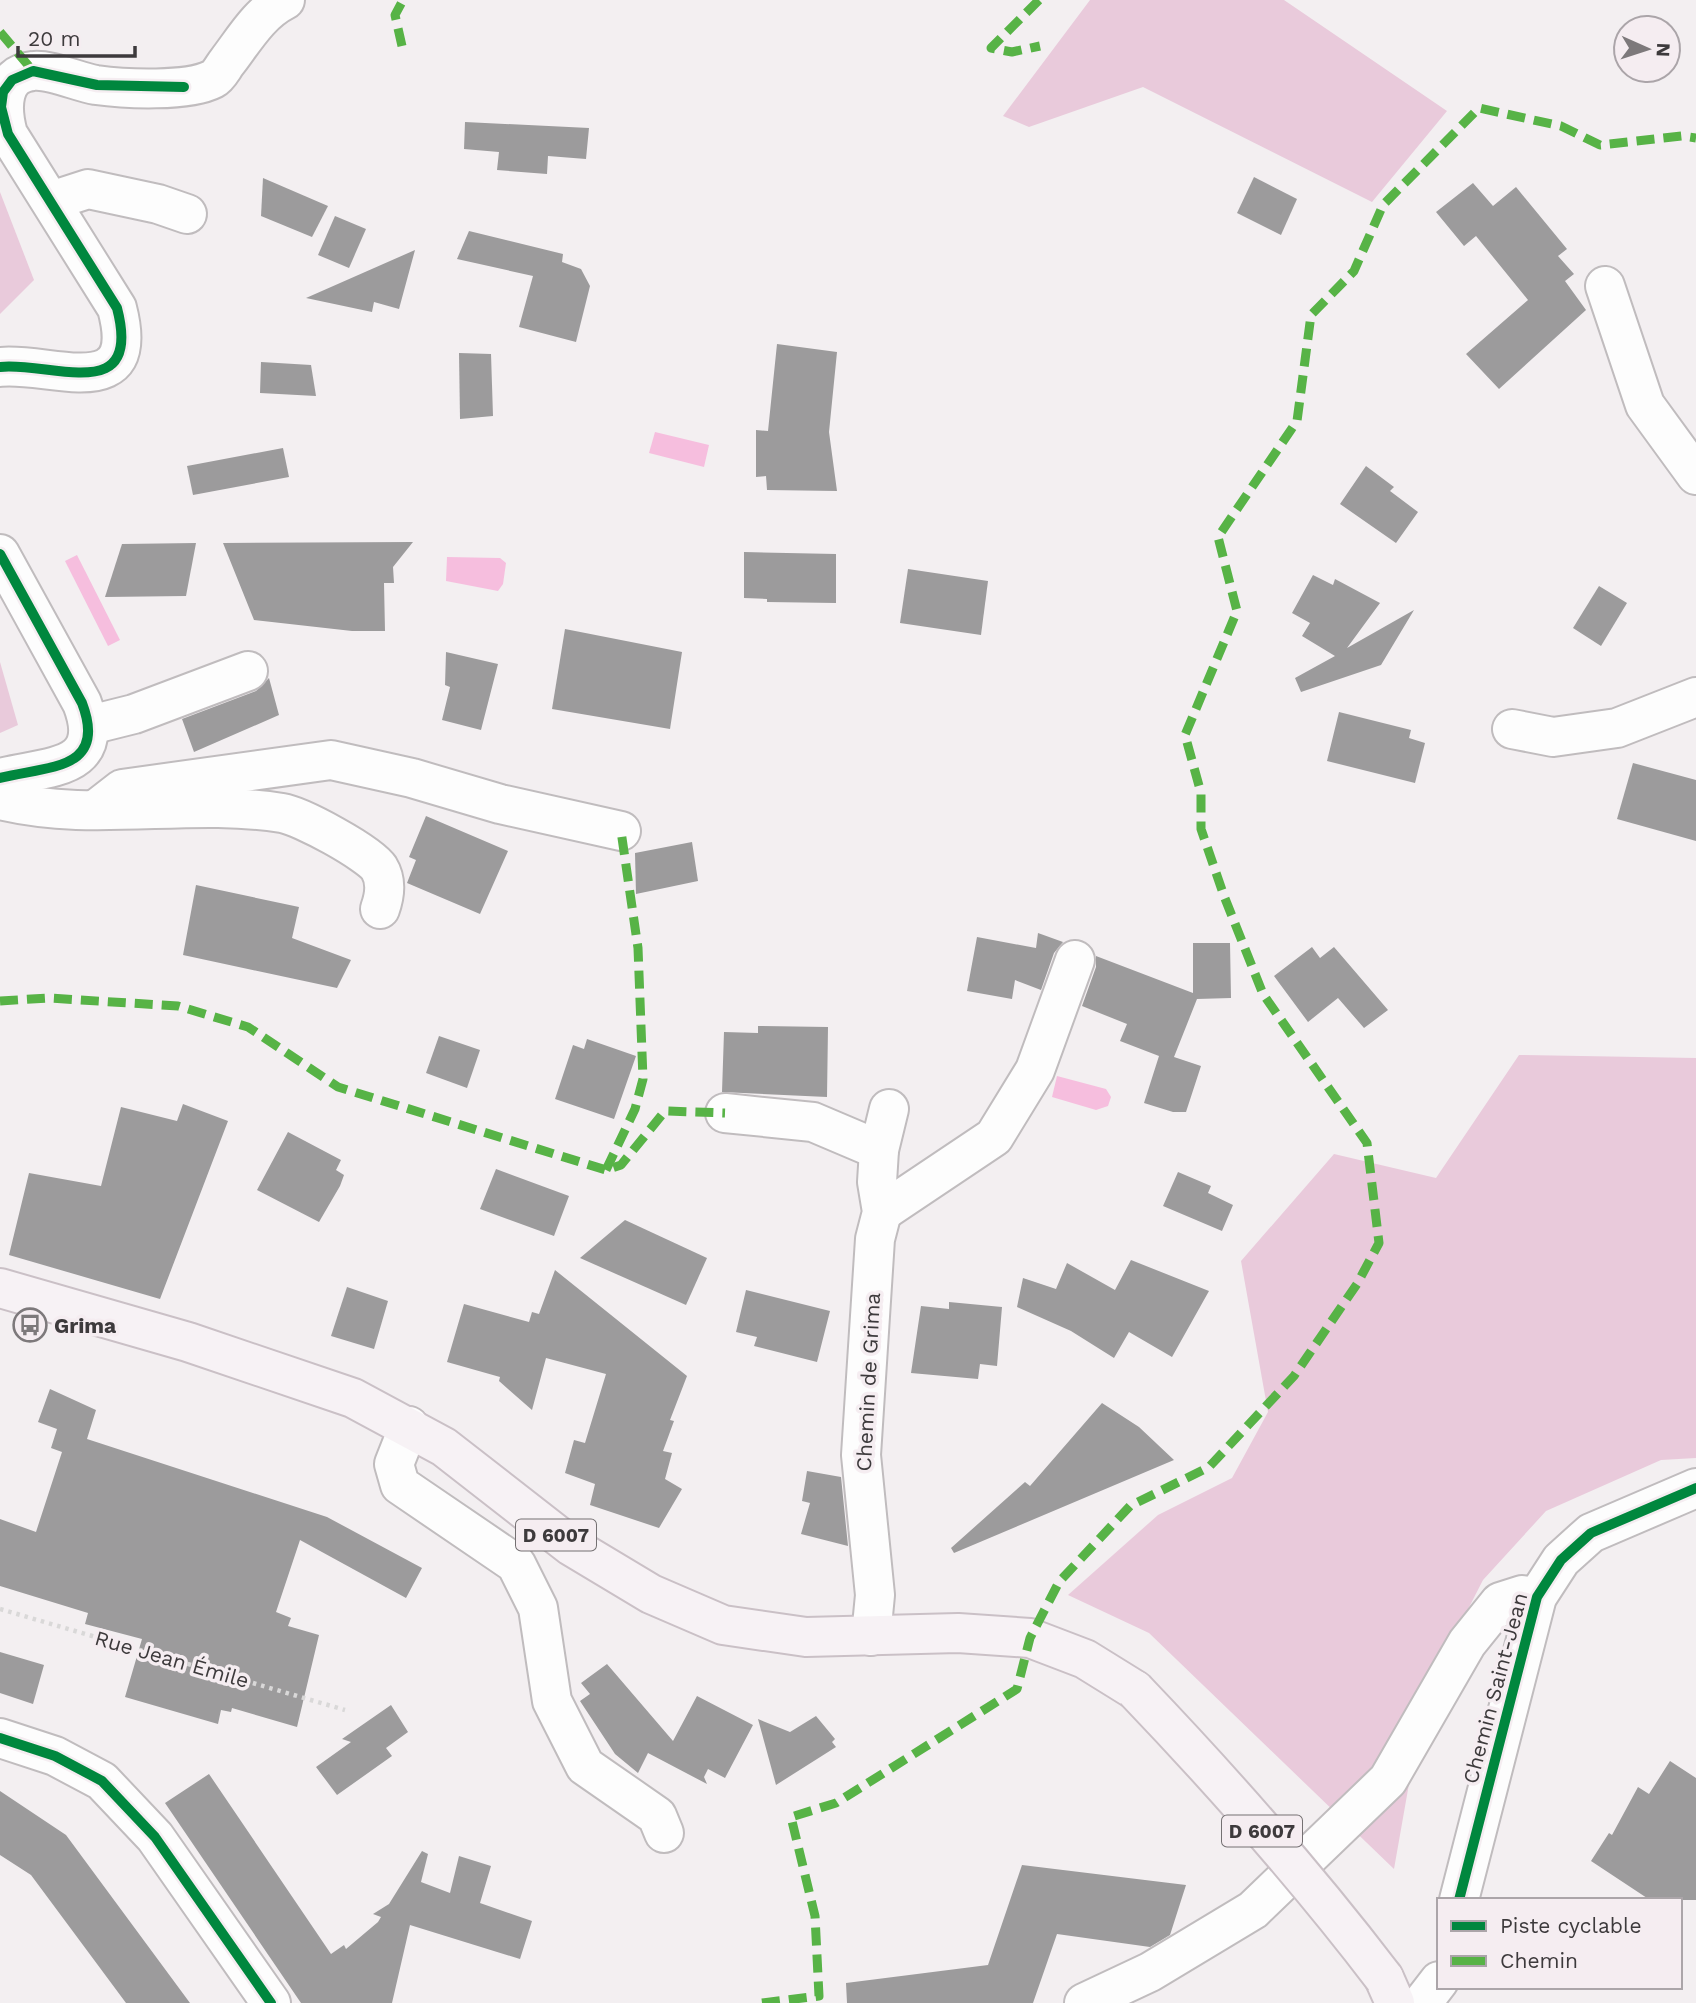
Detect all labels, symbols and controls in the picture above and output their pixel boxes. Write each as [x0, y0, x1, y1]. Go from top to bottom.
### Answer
scale bar [18, 14, 135, 58]
north arrow [1612, 14, 1682, 84]
text: 20 m [28, 26, 80, 51]
text: N [1652, 42, 1675, 58]
street label: Chemin de Grima [851, 1292, 885, 1472]
bus stop icon: Grima [11, 1306, 49, 1344]
place label: Grima [54, 1313, 117, 1338]
road number: D 6007 [516, 1520, 596, 1550]
street label: Chemin Saint-Jean [1457, 1590, 1533, 1786]
street label: Rue Jean Émile [92, 1625, 252, 1693]
road number: D 6007 [1222, 1815, 1302, 1846]
legend [1437, 1898, 1682, 1989]
text: Piste cyclable [1500, 1913, 1642, 1938]
text: Chemin [1500, 1948, 1578, 1973]

